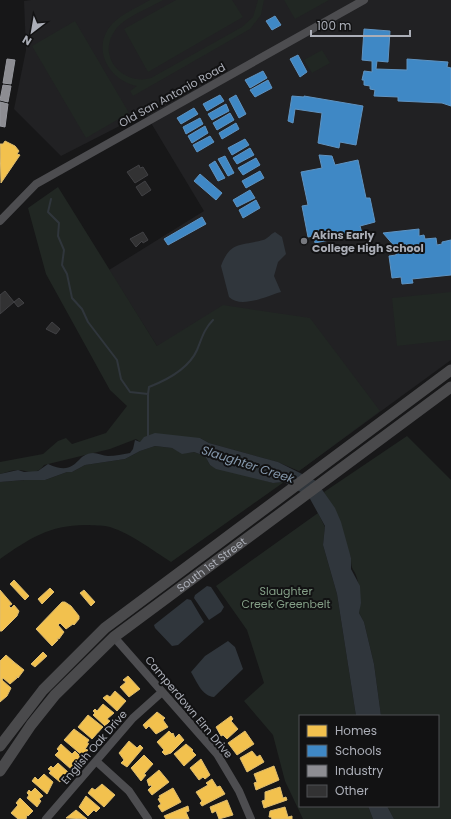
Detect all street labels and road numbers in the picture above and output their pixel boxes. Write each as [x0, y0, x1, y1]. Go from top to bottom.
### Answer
street label: Old San Antonio Road [116, 59, 228, 131]
street label: South 1st Street [173, 534, 250, 596]
street label: Camperdown Elm Drive [141, 652, 237, 762]
street label: English Oak Drive [57, 706, 131, 788]

